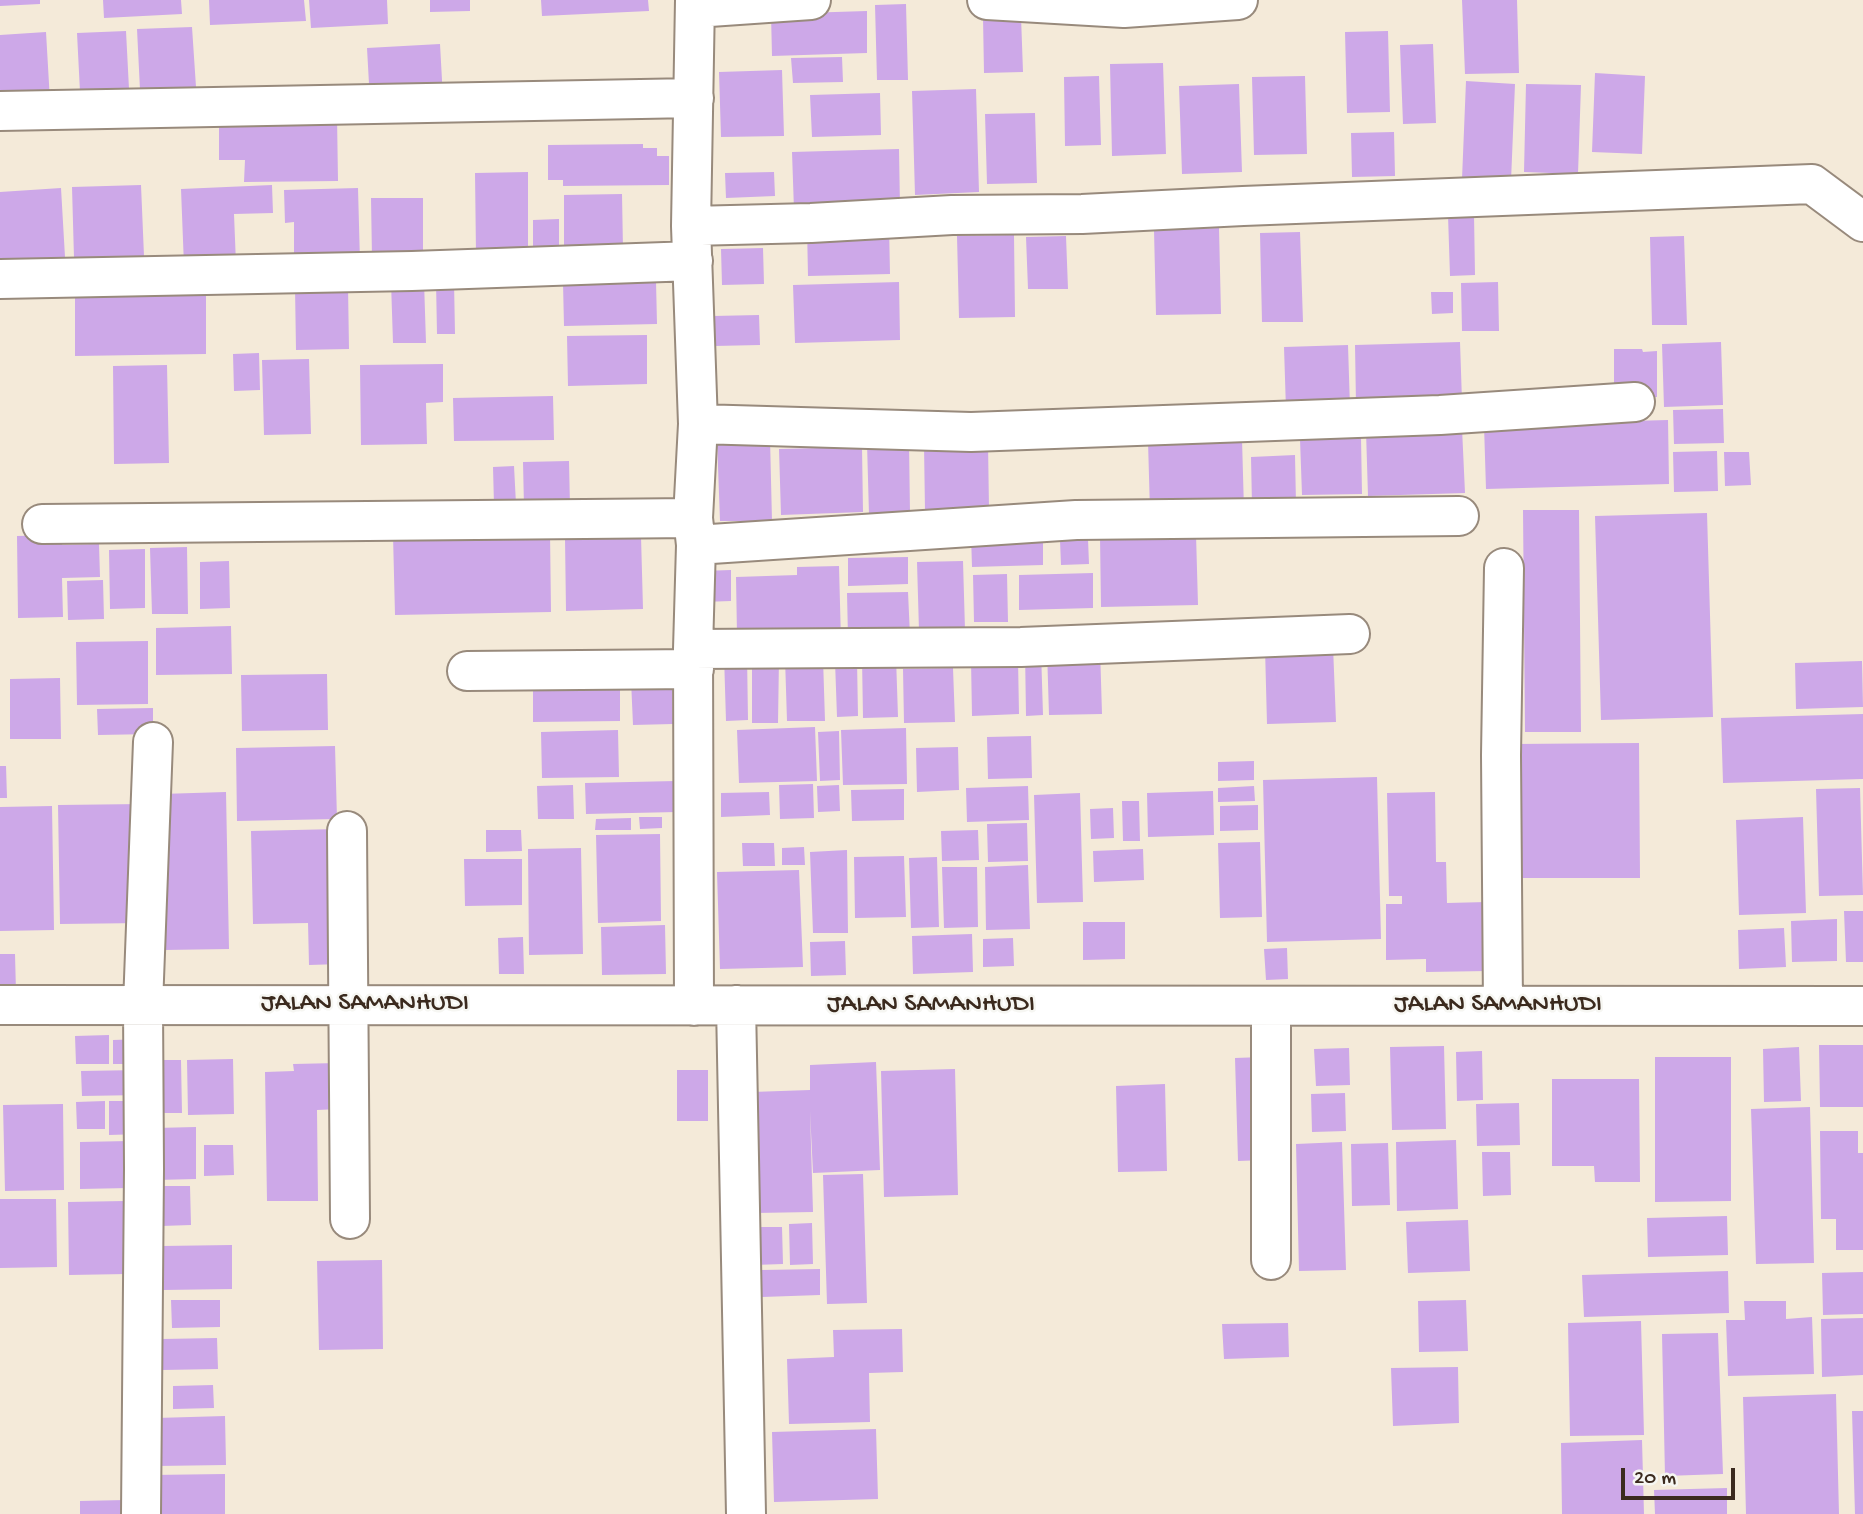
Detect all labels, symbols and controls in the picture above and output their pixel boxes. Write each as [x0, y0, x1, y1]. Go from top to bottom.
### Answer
street label: JALAN SAMANHUDI [261, 989, 469, 1021]
street label: JALAN SAMANHUDI [827, 990, 1035, 1022]
street label: JALAN SAMANHUDI [1394, 990, 1602, 1022]
scale bar [1625, 1454, 1739, 1498]
text: 20 m [1634, 1467, 1676, 1492]

